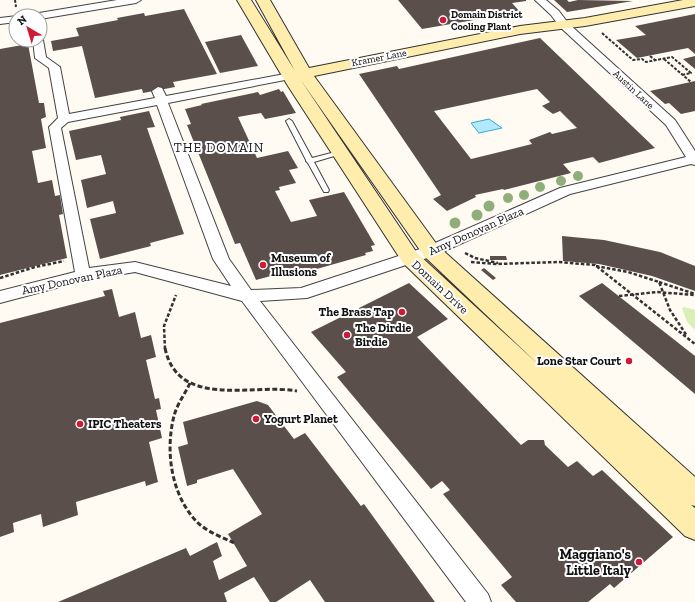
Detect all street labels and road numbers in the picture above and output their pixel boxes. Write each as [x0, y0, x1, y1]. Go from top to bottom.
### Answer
street label: Kramer Lane [351, 47, 408, 69]
street label: Austin Lane [610, 68, 656, 112]
street label: Amy Donovan Plaza [426, 204, 526, 258]
street label: Domain Drive [409, 257, 471, 317]
street label: Amy Donovan Plaza [20, 262, 124, 298]

